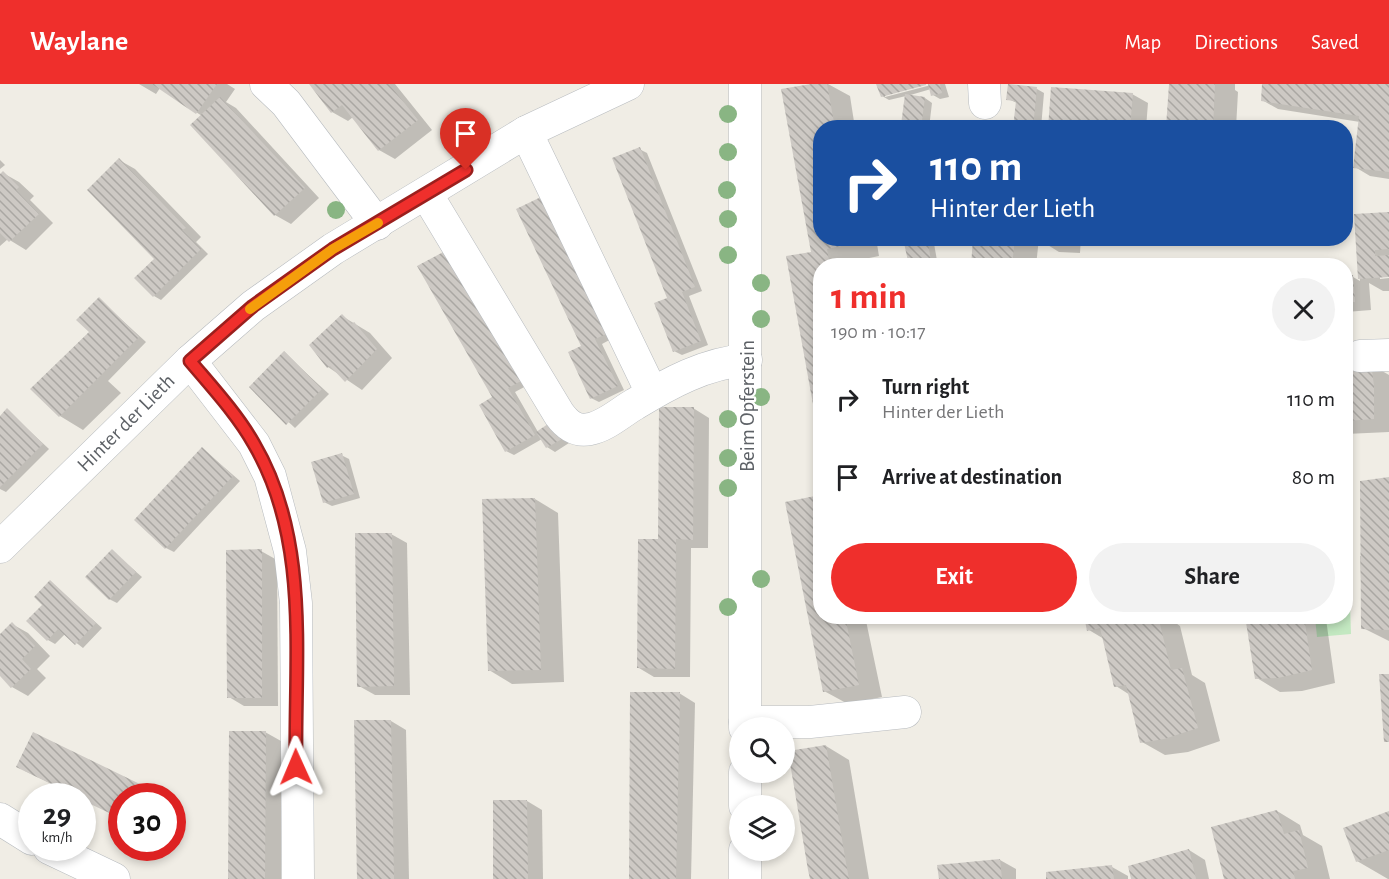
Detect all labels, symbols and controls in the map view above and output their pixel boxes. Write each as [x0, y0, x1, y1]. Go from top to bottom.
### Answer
text: Waylane [30, 28, 128, 56]
text: Map [1125, 32, 1161, 53]
text: Directions [1194, 32, 1278, 53]
text: Saved [1311, 32, 1359, 53]
pin [440, 108, 491, 170]
icon: arrive [449, 117, 482, 150]
icon: right [831, 144, 909, 222]
text: 110 m [930, 146, 1022, 188]
text: Hinter der Lieth [930, 195, 1095, 222]
button: close [1272, 278, 1335, 341]
text: 1 min [831, 279, 907, 315]
text: 190 m · 10:17 [831, 322, 926, 342]
street label: Beim Opferstein [737, 340, 758, 472]
street label: Hinter der Lieth [73, 370, 179, 476]
text: Turn right [882, 376, 969, 398]
icon: right [831, 383, 864, 416]
text: 110 m [1287, 388, 1335, 410]
text: Hinter der Lieth [882, 402, 1004, 422]
icon: arrive [831, 461, 864, 494]
text: Arrive at destination [882, 466, 1062, 488]
text: 80 m [1292, 466, 1335, 488]
button: Exit [831, 543, 1077, 612]
button: Share [1089, 543, 1335, 612]
map controls [729, 717, 795, 861]
button: search [729, 717, 795, 783]
position arrow [264, 735, 328, 799]
speed limit sign: 30 [108, 783, 186, 861]
button: layers [729, 795, 795, 861]
text: 29 [43, 800, 71, 830]
text: km/h [42, 830, 72, 845]

